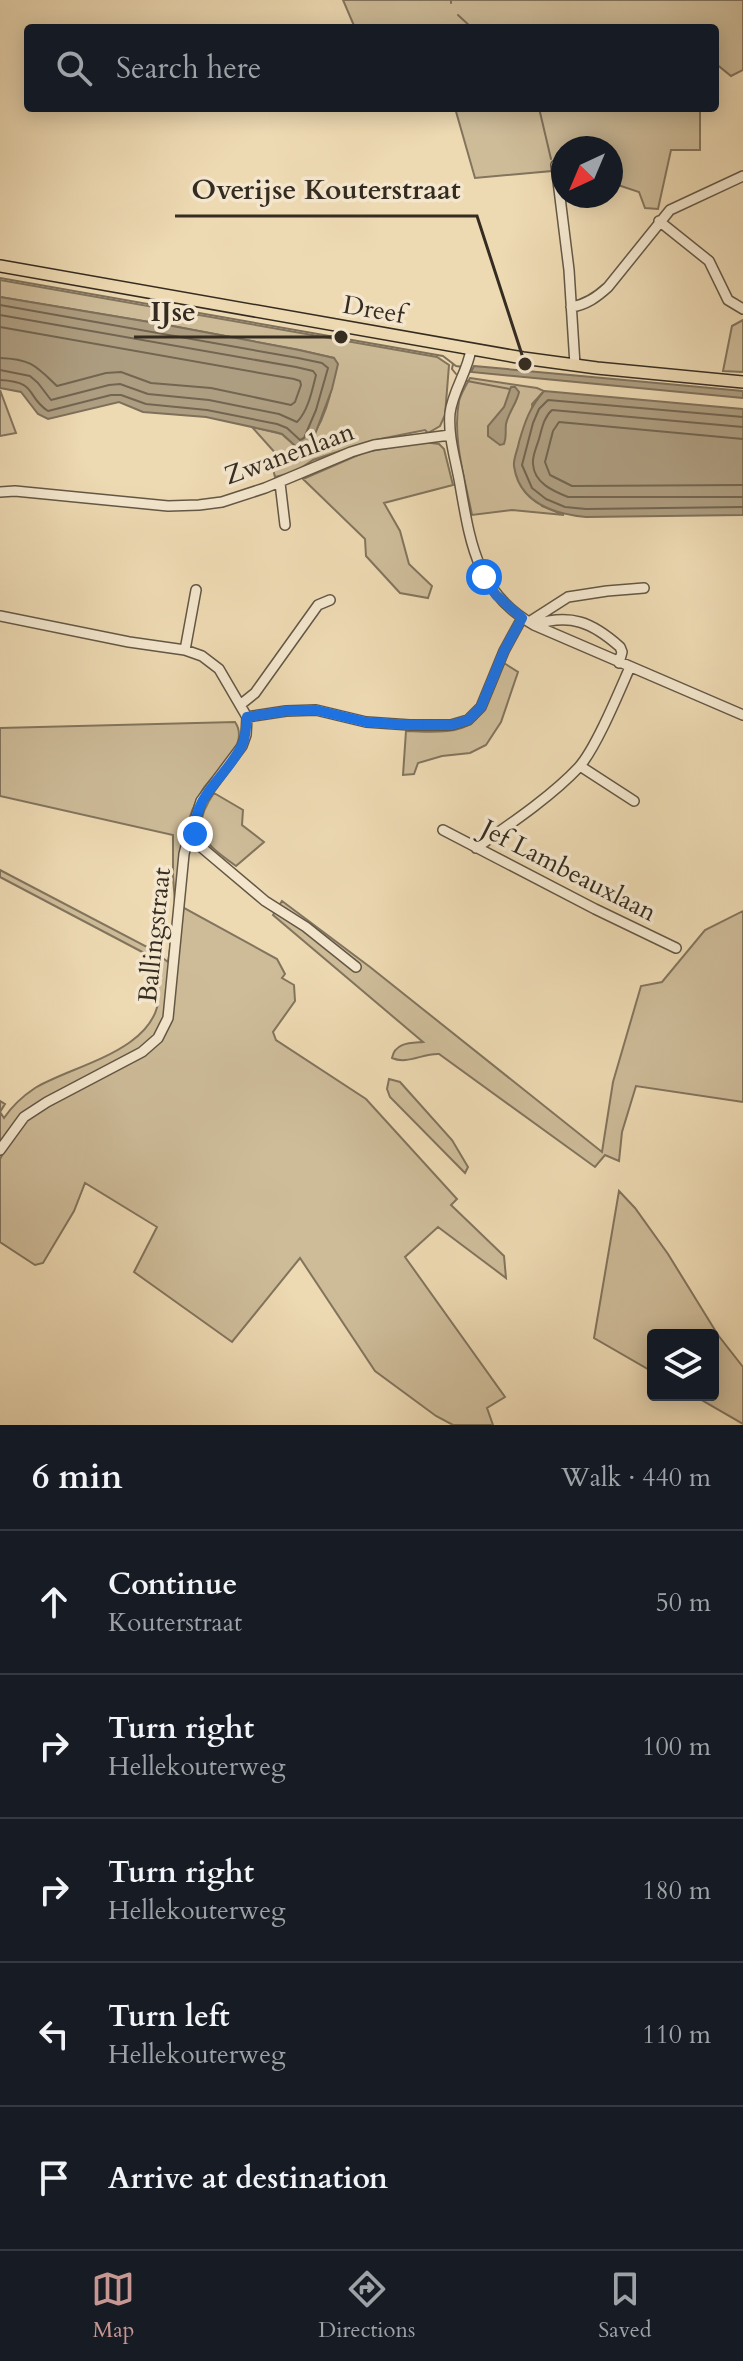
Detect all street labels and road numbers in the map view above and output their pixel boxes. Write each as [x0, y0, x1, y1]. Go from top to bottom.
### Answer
street label: Dreef [340, 287, 412, 333]
street label: Zwanenlaan [219, 414, 359, 493]
street label: Jef Lambeauxlaan [472, 809, 663, 930]
street label: Ballingstraat [130, 866, 179, 1004]

